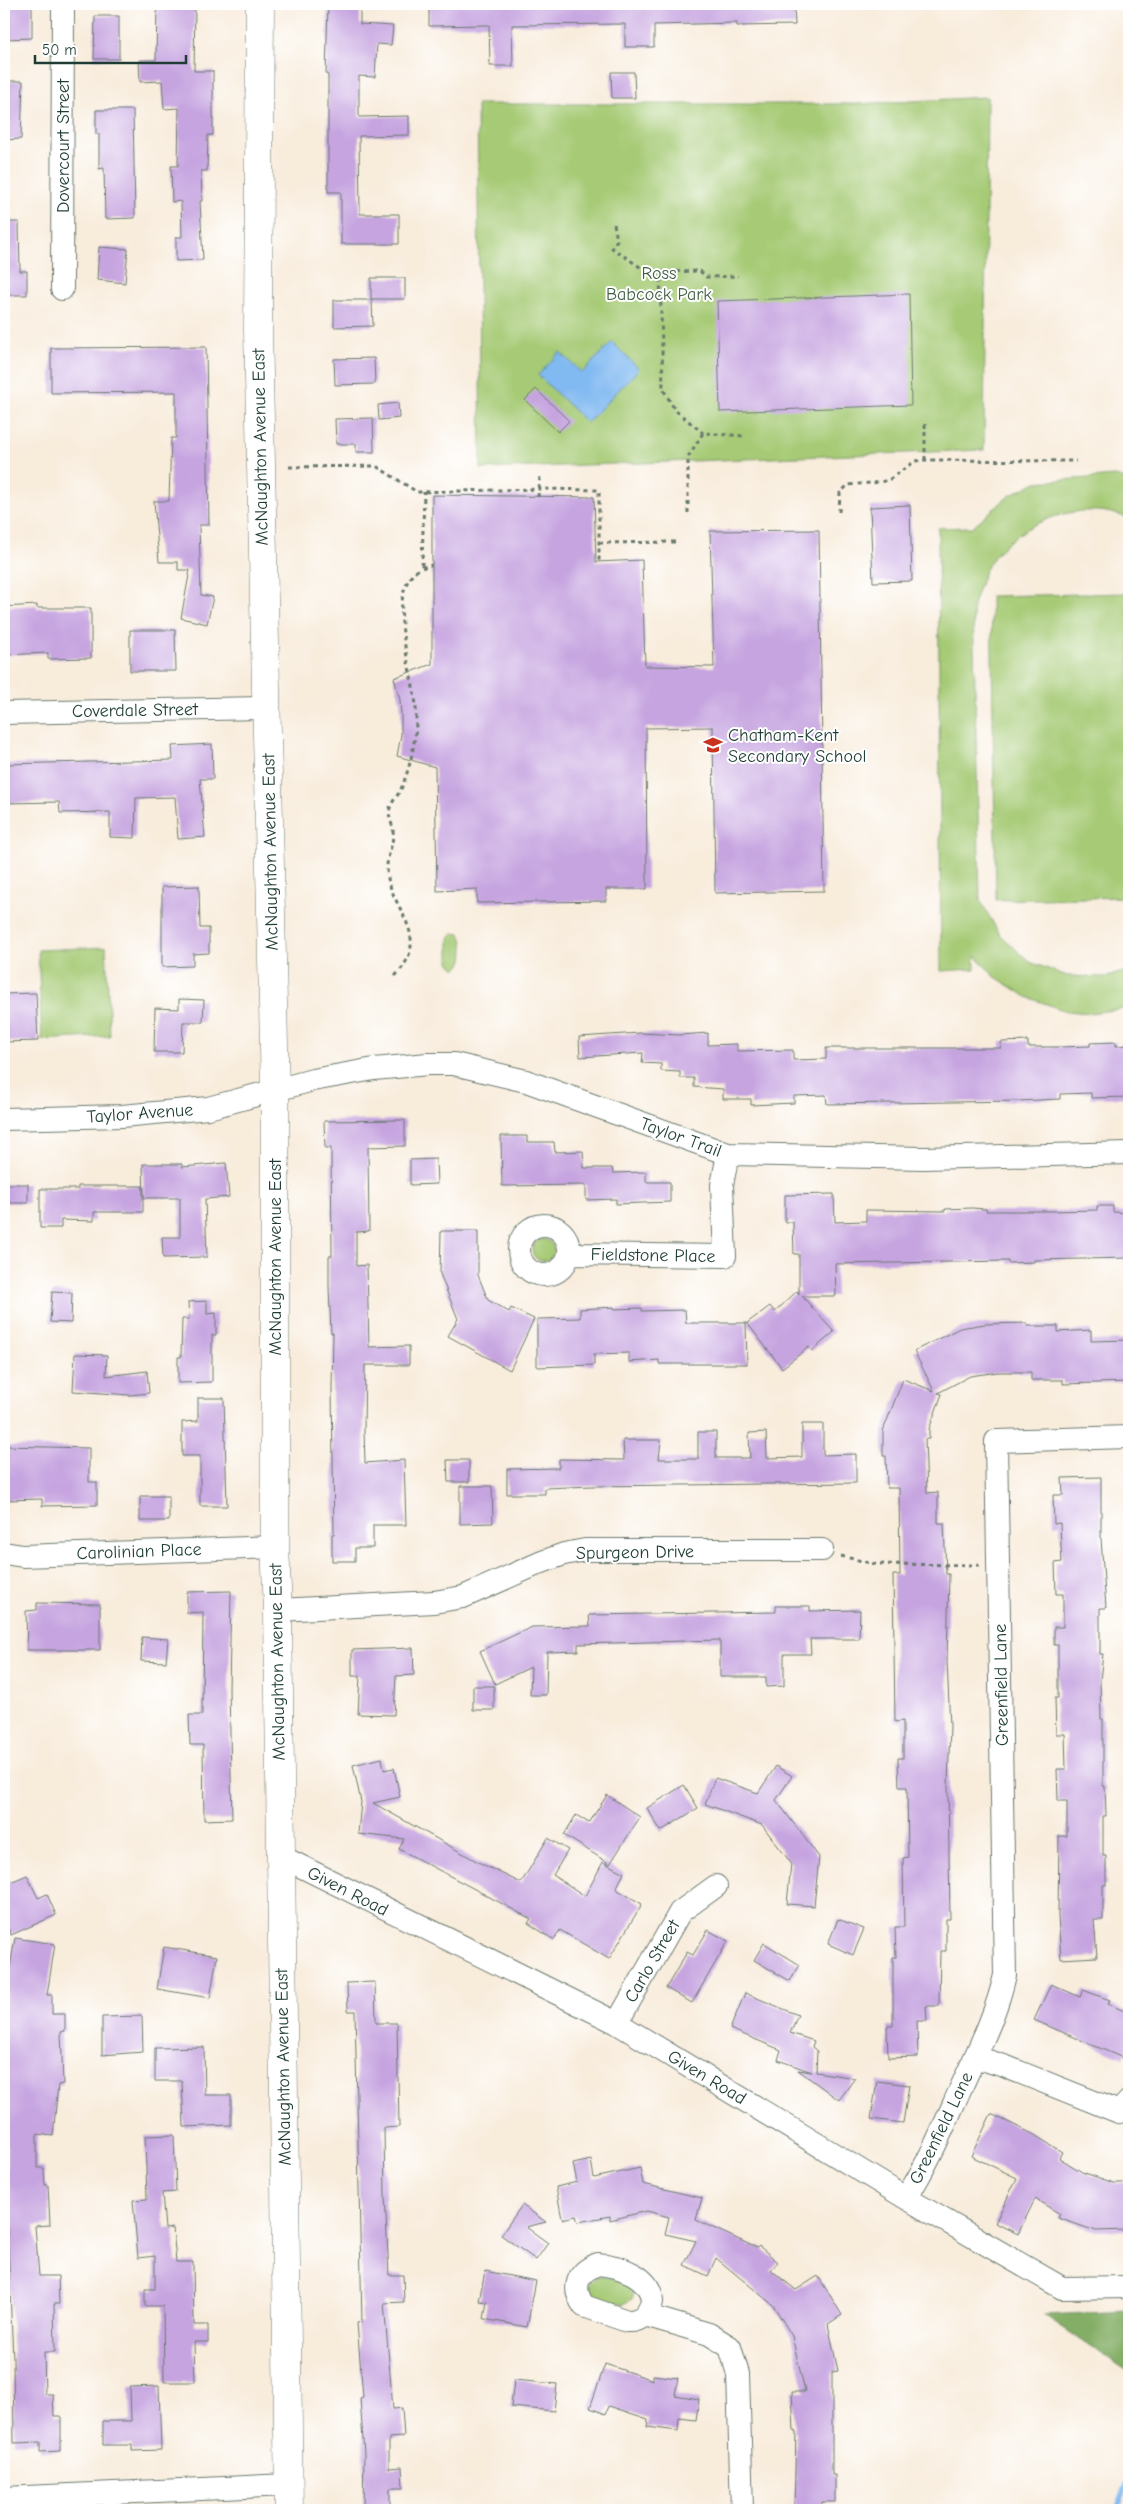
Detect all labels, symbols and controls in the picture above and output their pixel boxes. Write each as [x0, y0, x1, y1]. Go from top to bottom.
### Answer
scale bar [35, 32, 186, 64]
text: 50 m [42, 41, 77, 59]
street label: Dovercourt Street [53, 78, 74, 213]
park label: Ross Babcock Park [606, 263, 712, 305]
street label: McNaughton Avenue East [248, 347, 273, 546]
street label: Coverdale Street [72, 699, 199, 722]
place label: Chatham-Kent Secondary School [728, 725, 866, 767]
school or university icon: Chatham-Kent Secondary School [702, 734, 724, 756]
street label: McNaughton Avenue East [258, 752, 283, 951]
street label: Taylor Avenue [86, 1099, 194, 1128]
street label: Taylor Trail [637, 1113, 724, 1162]
street label: McNaughton Avenue East [265, 1158, 286, 1356]
street label: Fieldstone Place [591, 1244, 715, 1267]
street label: Carolinian Place [76, 1539, 202, 1564]
street label: Spurgeon Drive [576, 1541, 694, 1564]
street label: McNaughton Avenue East [265, 1562, 290, 1761]
street label: Greenfield Lane [990, 1624, 1013, 1746]
street label: Given Road [304, 1862, 392, 1921]
street label: Carlo Street [620, 1915, 685, 2006]
street label: McNaughton Avenue East [271, 1967, 296, 2166]
street label: Given Road [664, 2046, 750, 2109]
street label: Greenfield Lane [905, 2069, 978, 2188]

